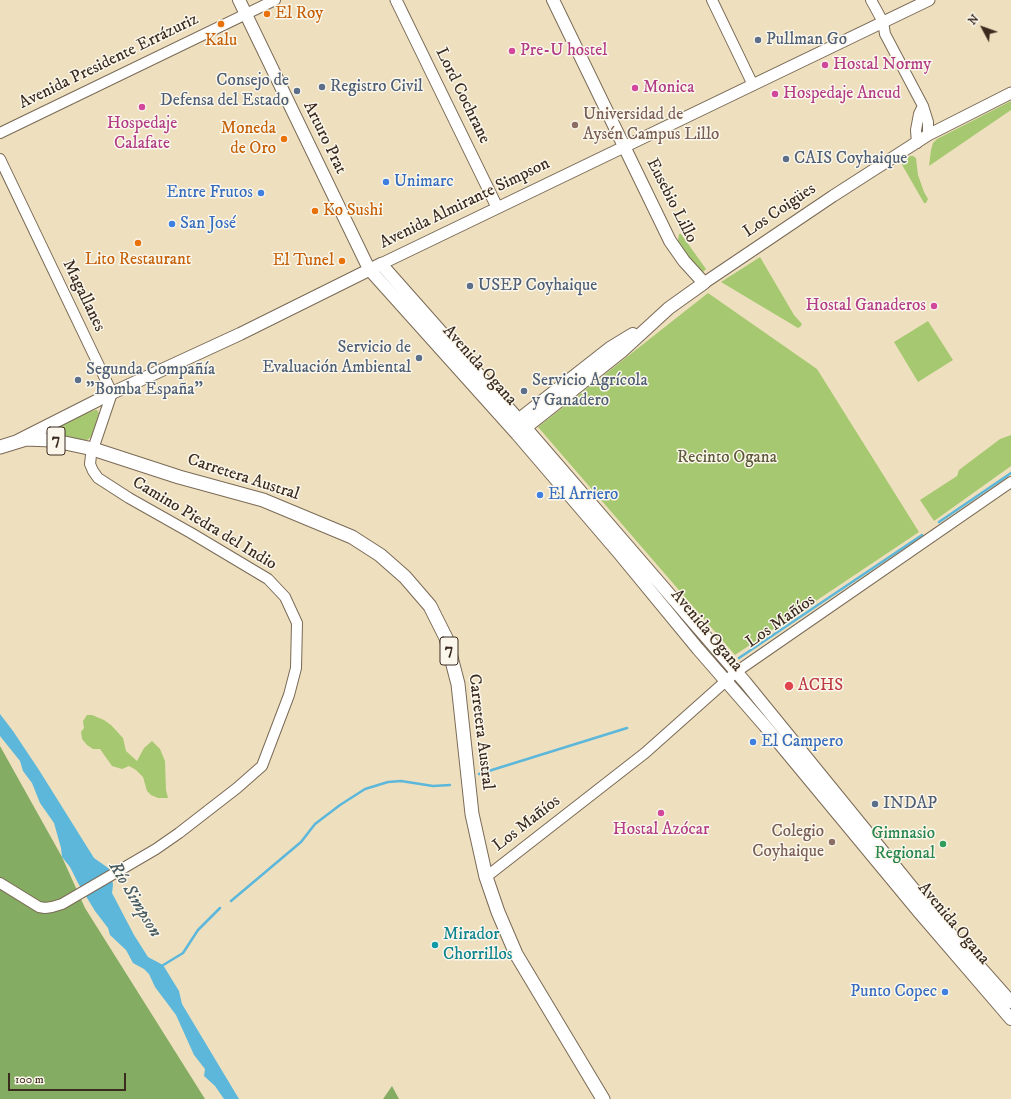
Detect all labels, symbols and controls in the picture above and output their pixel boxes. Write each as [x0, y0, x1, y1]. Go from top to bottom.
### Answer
place label: El Roy [275, 4, 323, 24]
north arrow [963, 8, 1003, 48]
marker: El Roy [262, 9, 272, 19]
street label: Avenida Presidente Errázuriz [16, 10, 202, 114]
text: N [966, 12, 982, 28]
marker: Kalu [216, 19, 226, 29]
place label: Pullman Go [766, 30, 847, 50]
place label: Kalu [205, 31, 237, 51]
marker: Pullman Go [753, 35, 763, 45]
place label: Pre-U hostel [520, 41, 607, 61]
street label: Lord Cochrane [430, 45, 494, 147]
marker: Pre-U hostel [507, 46, 517, 56]
place label: Hostal Normy [833, 55, 931, 75]
marker: Hostal Normy [820, 60, 830, 70]
place label: Consejo de Defensa del Estado [160, 71, 289, 111]
place label: Registro Civil [330, 77, 423, 97]
place label: Monica [643, 78, 694, 98]
marker: Registro Civil [317, 82, 327, 92]
marker: Monica [630, 83, 640, 93]
place label: Hospedaje Ancud [783, 84, 901, 104]
marker: Consejo de Defensa del Estado [292, 86, 302, 96]
marker: Hospedaje Ancud [770, 89, 780, 99]
street label: Arturo Prat [298, 99, 350, 177]
marker: Hospedaje Calafate [137, 102, 147, 112]
place label: Universidad de Aysén Campus Lillo [583, 105, 719, 145]
place label: Hospedaje Calafate [107, 114, 177, 154]
place label: Moneda de Oro [221, 119, 276, 159]
marker: Universidad de Aysén Campus Lillo [570, 120, 580, 130]
marker: Moneda de Oro [279, 134, 289, 144]
place label: CAIS Coyhaique [794, 149, 907, 169]
street label: Avenida Almirante Simpson [377, 154, 553, 254]
marker: CAIS Coyhaique [781, 154, 791, 164]
street label: Eusebio Lillo [641, 155, 701, 247]
place label: Unimarc [394, 172, 454, 192]
marker: Unimarc [381, 177, 391, 187]
street label: Los Coigües [740, 179, 820, 243]
place label: Entre Frutos [166, 183, 253, 203]
marker: Entre Frutos [256, 188, 266, 198]
place label: Ko Sushi [323, 201, 383, 221]
marker: Ko Sushi [310, 206, 320, 216]
place label: San José [180, 214, 236, 234]
marker: San José [167, 219, 177, 229]
marker: Lito Restaurant [133, 238, 143, 248]
place label: Lito Restaurant [85, 250, 191, 270]
place label: El Tunel [272, 251, 334, 271]
marker: El Tunel [337, 256, 347, 266]
street label: Magallanes [57, 257, 109, 335]
place label: USEP Coyhaique [478, 276, 597, 296]
marker: USEP Coyhaique [465, 281, 475, 291]
place label: Hostal Ganaderos [806, 296, 926, 316]
marker: Hostal Ganaderos [929, 301, 939, 311]
street label: Avenida Ogana [438, 322, 520, 410]
place label: Servicio de Evaluación Ambiental [262, 338, 411, 378]
marker: Servicio de Evaluación Ambiental [414, 353, 424, 363]
place label: Segunda Compañía "Bomba España" [86, 360, 215, 400]
place label: Servicio Agrícola y Ganadero [532, 371, 648, 411]
marker: Segunda Compañía "Bomba España" [73, 375, 83, 385]
marker: Servicio Agrícola y Ganadero [519, 386, 529, 396]
road number: 7 [47, 427, 65, 455]
park label: Recinto Ogana [677, 448, 777, 468]
street label: Carretera Austral [184, 450, 302, 506]
street label: Camino Piedra del Indio [128, 473, 280, 575]
place label: El Arriero [548, 485, 618, 505]
marker: El Arriero [535, 490, 545, 500]
street label: Avenida Ogana [666, 586, 746, 676]
street label: Los Mañíos [742, 591, 820, 653]
road number: 7 [440, 637, 458, 665]
street label: Carretera Austral [463, 673, 497, 791]
place label: ACHS [798, 676, 843, 696]
marker: ACHS [783, 680, 795, 692]
place label: El Campero [761, 732, 843, 752]
marker: El Campero [748, 737, 758, 747]
street label: Los Mañíos [489, 791, 565, 857]
place label: INDAP [883, 794, 937, 814]
marker: INDAP [870, 799, 880, 809]
marker: Hostal Azócar [656, 808, 666, 818]
place label: Hostal Azócar [613, 820, 709, 840]
place label: Colegio Coyhaique [752, 822, 824, 862]
place label: Gimnasio Regional [872, 824, 935, 864]
marker: Colegio Coyhaique [827, 837, 837, 847]
marker: Gimnasio Regional [938, 839, 948, 849]
water label: Río Simpson [103, 858, 165, 942]
street label: Avenida Ogana [913, 879, 993, 969]
place label: Mirador Chorrillos [443, 925, 513, 965]
marker: Mirador Chorrillos [430, 940, 440, 950]
place label: Punto Copec [850, 982, 937, 1002]
marker: Punto Copec [940, 987, 950, 997]
scale bar [10, 1065, 128, 1091]
text: 100 m [15, 1072, 44, 1087]

